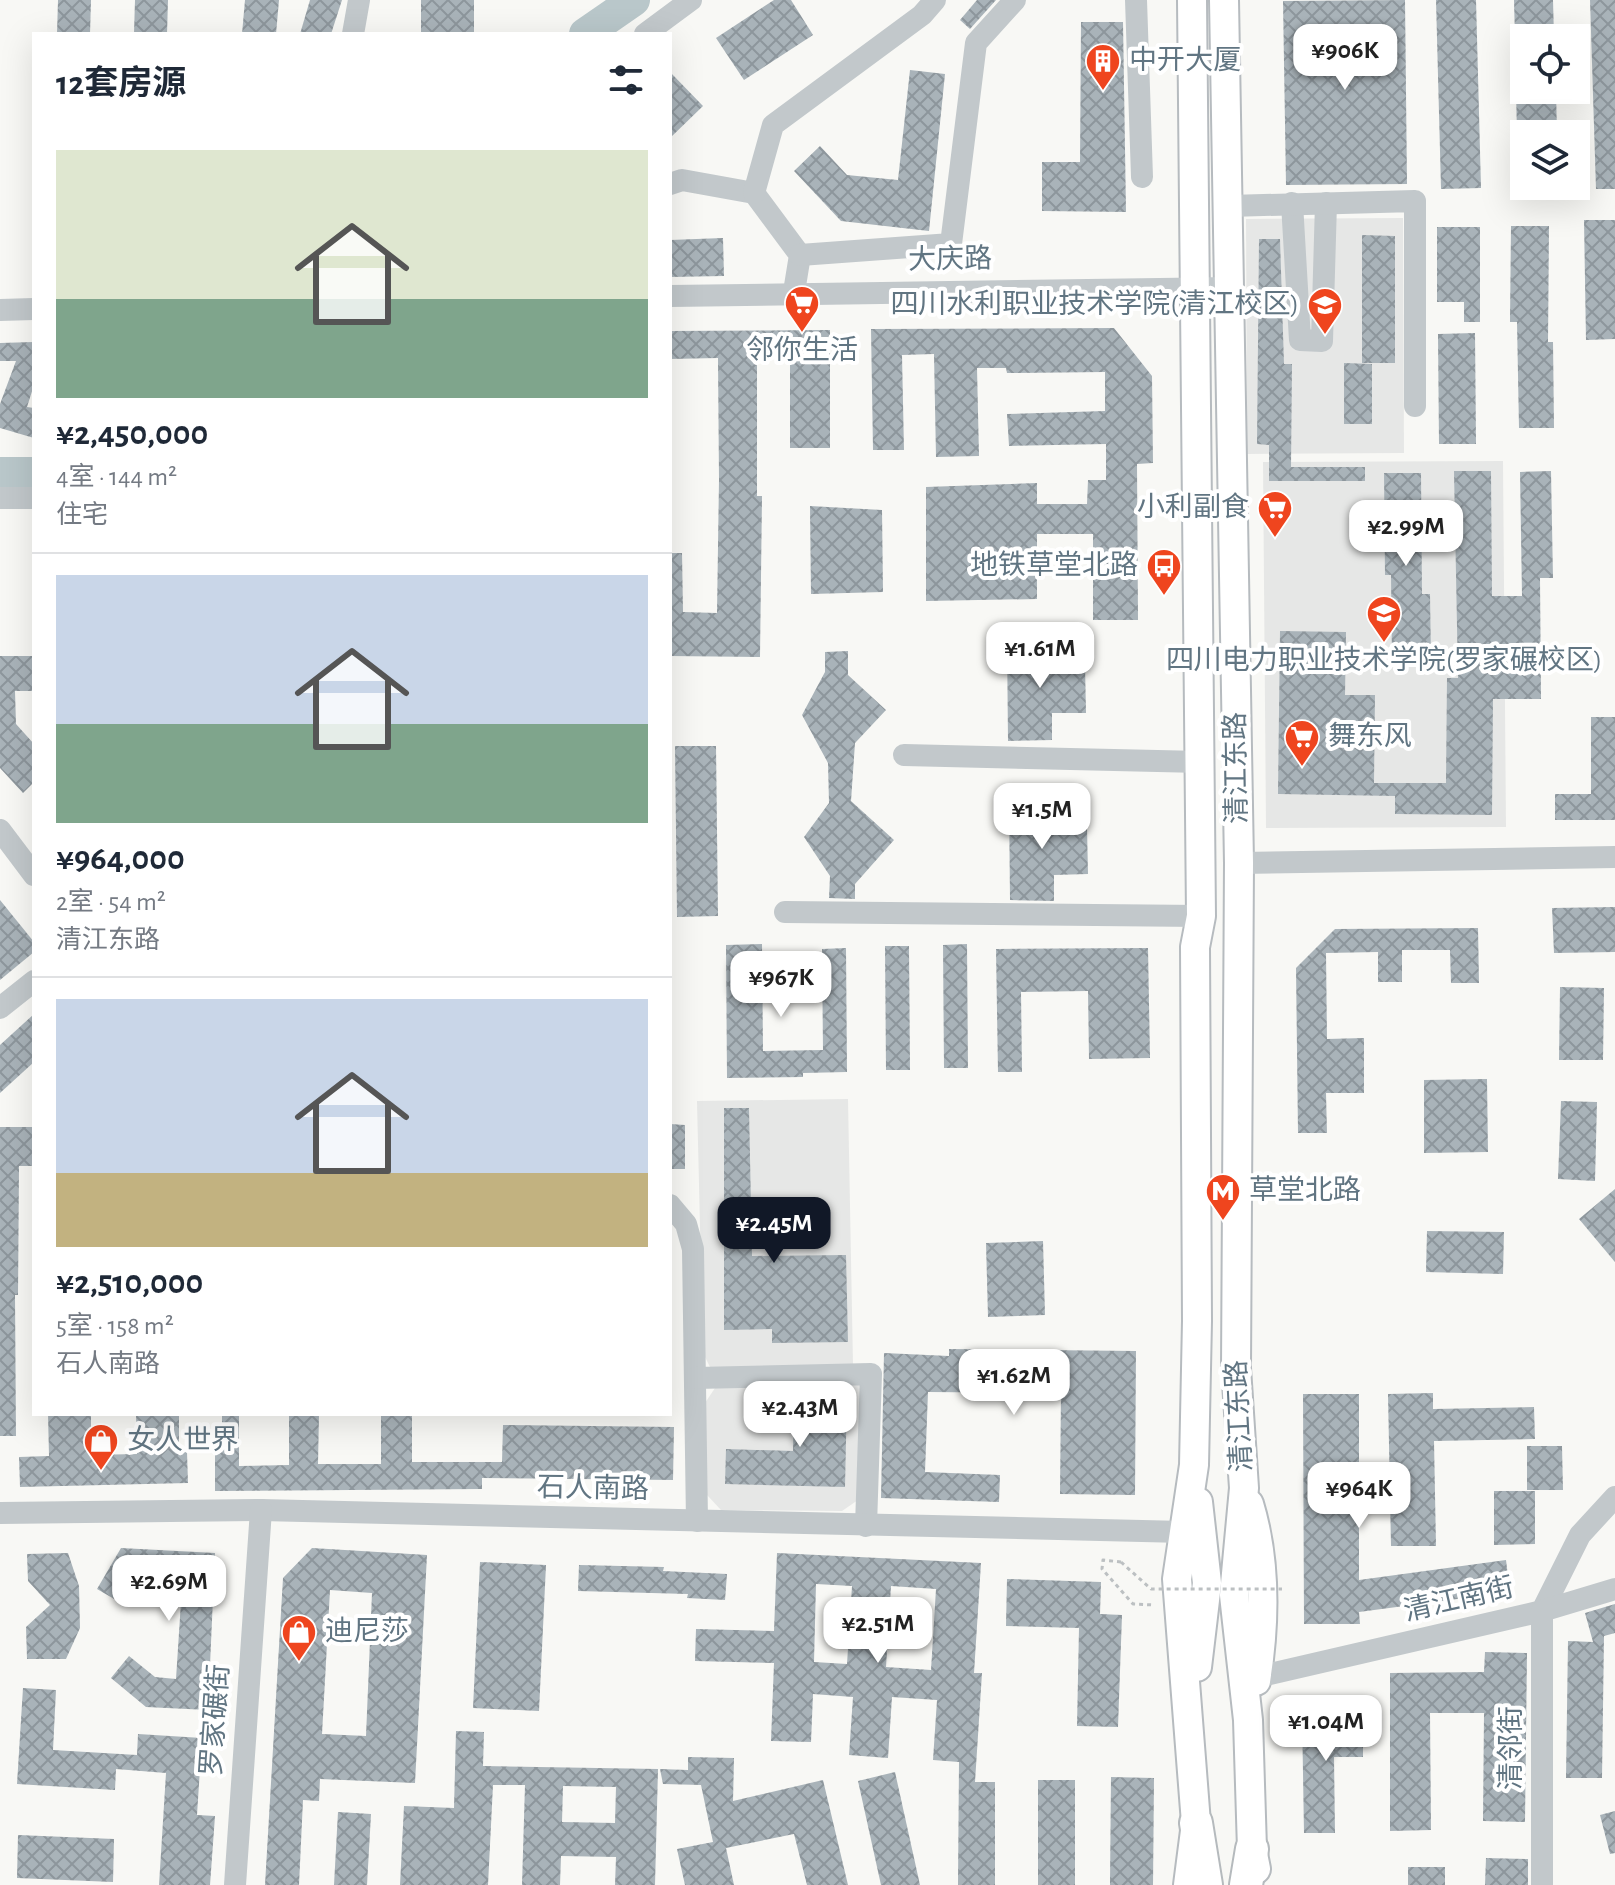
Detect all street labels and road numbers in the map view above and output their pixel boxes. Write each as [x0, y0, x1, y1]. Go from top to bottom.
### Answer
street label: 大庆路 [908, 243, 992, 275]
street label: 清江东路 [1220, 712, 1252, 824]
street label: 清江东路 [1221, 1359, 1257, 1473]
street label: 石人南路 [537, 1472, 649, 1504]
street label: 清江南街 [1401, 1572, 1517, 1626]
street label: 罗家碾街 [196, 1663, 234, 1777]
street label: 清邻街 [1496, 1706, 1526, 1790]

